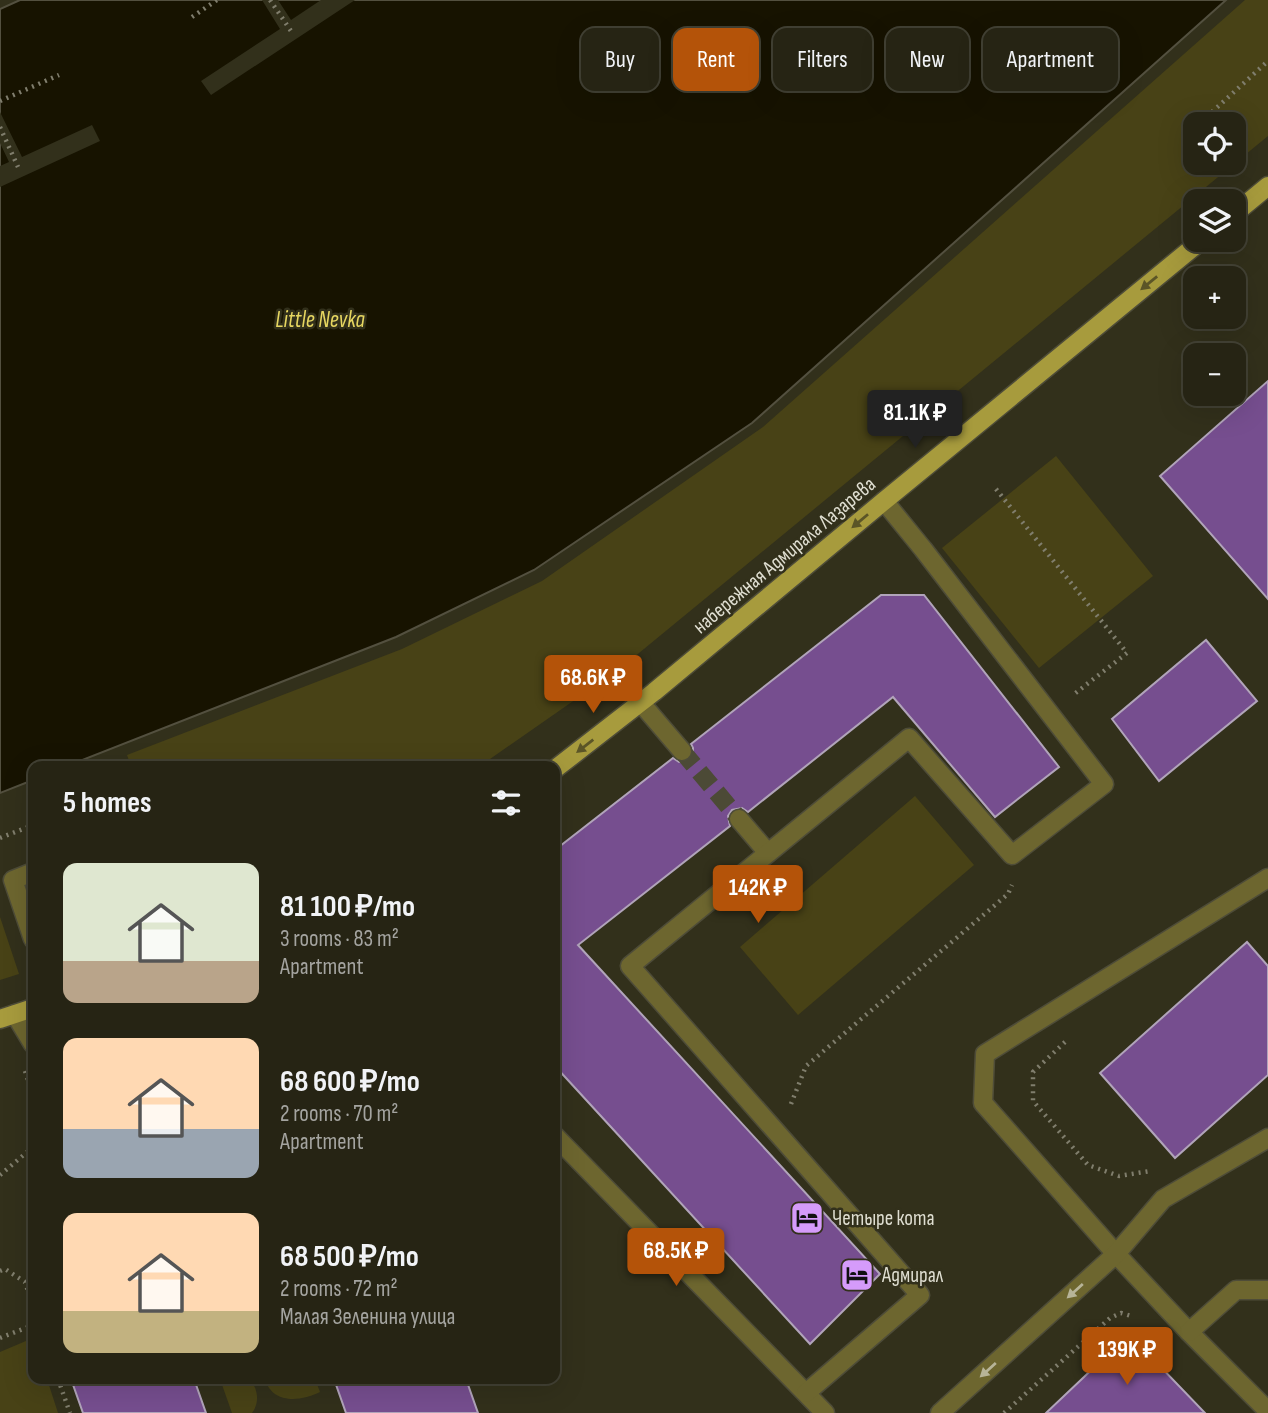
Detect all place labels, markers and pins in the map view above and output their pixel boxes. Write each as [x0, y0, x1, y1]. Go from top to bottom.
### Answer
pin: 81.1K ₽ [850, 391, 980, 450]
pin: 68.6K ₽ [528, 656, 658, 715]
pin: 142K ₽ [701, 866, 815, 925]
hotel icon: Четыре кота [788, 1199, 826, 1237]
place label: Четыре кота [832, 1206, 935, 1231]
pin: 68.5K ₽ [611, 1228, 741, 1288]
hotel icon: Адмирал [838, 1256, 876, 1294]
place label: Адмирал [881, 1263, 944, 1288]
pin: 139K ₽ [1070, 1328, 1184, 1387]

